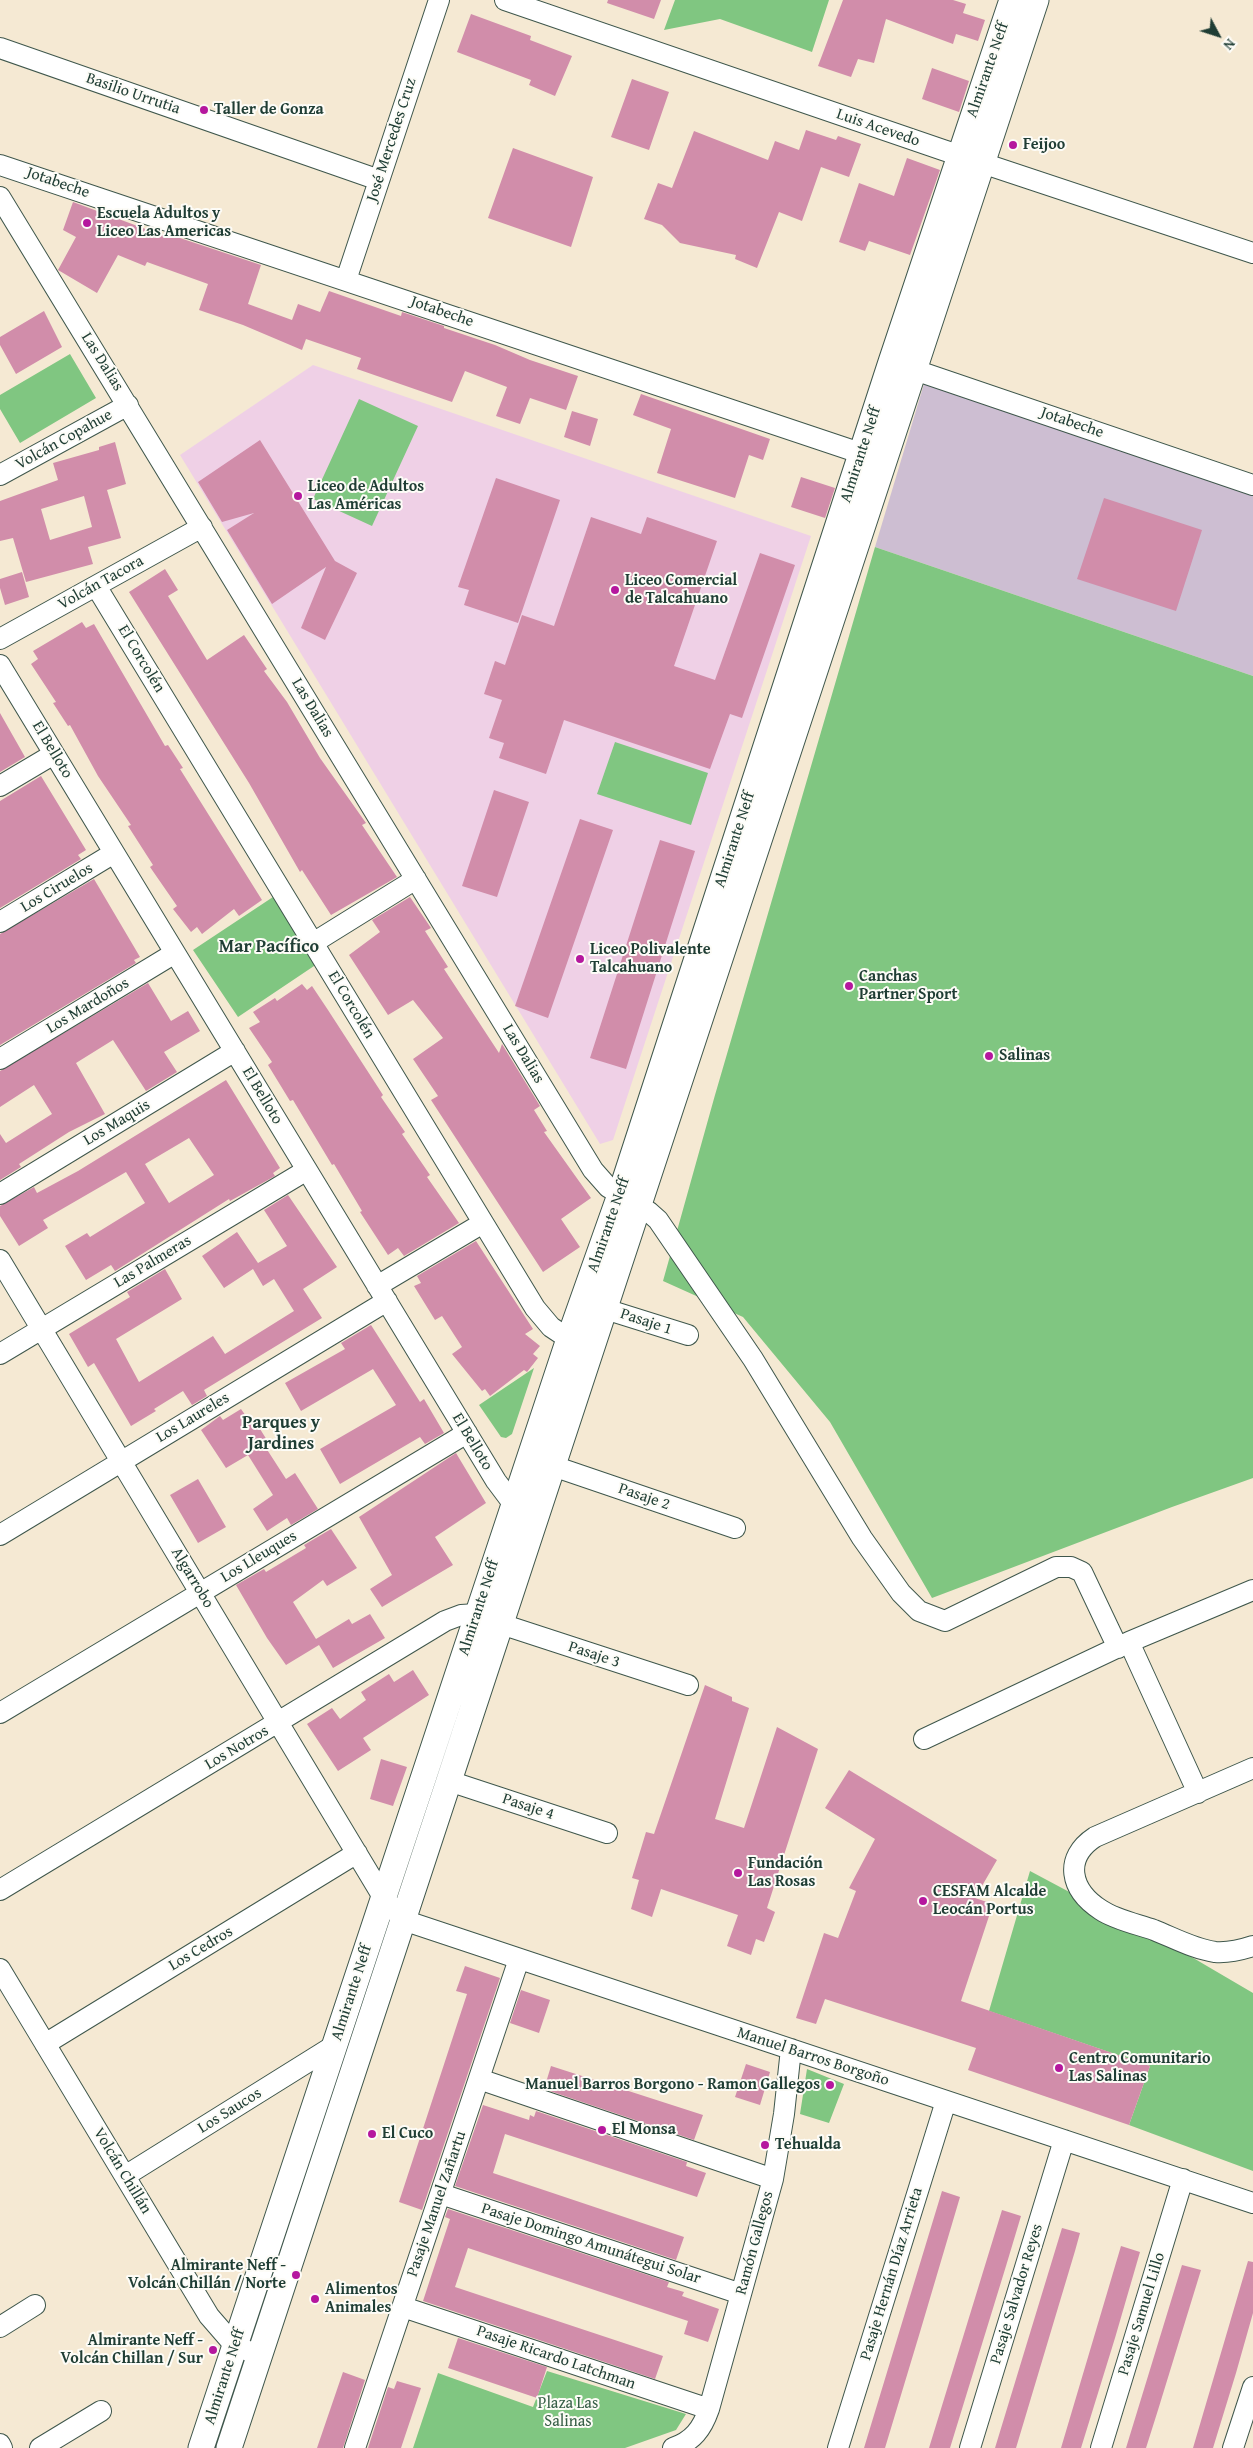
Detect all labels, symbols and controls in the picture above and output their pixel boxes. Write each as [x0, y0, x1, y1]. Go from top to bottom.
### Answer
north arrow [1193, 10, 1243, 60]
street label: Almirante Neff [963, 20, 1013, 120]
text: N [1219, 35, 1240, 55]
street label: Basilio Urrutia [83, 69, 183, 119]
street label: José Mercedes Cruz [363, 76, 421, 204]
place label: Taller de Gonza [214, 100, 324, 120]
marker: Taller de Gonza [198, 104, 210, 116]
street label: Luis Acevedo [834, 105, 922, 151]
place label: Feijoo [1023, 135, 1065, 155]
marker: Feijoo [1007, 139, 1019, 151]
street label: Jotabeche [24, 163, 92, 203]
place label: Escuela Adultos y Liceo Las Americas [97, 204, 231, 242]
marker: Escuela Adultos y Liceo Las Americas [81, 217, 93, 229]
street label: Jotabeche [408, 292, 476, 332]
street label: Las Dalias [77, 329, 127, 395]
street label: Jotabeche [1038, 403, 1106, 443]
street label: Almirante Neff [836, 405, 886, 505]
street label: Volcán Copahue [12, 406, 116, 474]
place label: Liceo de Adultos Las Américas [308, 477, 424, 515]
marker: Liceo de Adultos Las Américas [292, 490, 304, 502]
street label: Volcán Tacora [55, 552, 147, 614]
place label: Liceo Comercial de Talcahuano [625, 571, 737, 609]
marker: Liceo Comercial de Talcahuano [609, 584, 621, 596]
street label: El Corcolén [113, 622, 169, 696]
street label: Las Dalias [287, 675, 337, 741]
street label: El Belloto [27, 718, 77, 782]
street label: Almirante Neff [710, 790, 760, 890]
street label: Los Ciruelos [17, 859, 97, 917]
district label: Mar Pacífico [219, 936, 319, 958]
place label: Liceo Polivalente Talcahuano [590, 940, 711, 978]
marker: Liceo Polivalente Talcahuano [574, 953, 586, 965]
place label: Canchas Partner Sport [859, 967, 958, 1005]
street label: El Corcolén [323, 968, 379, 1042]
street label: Los Mardoños [43, 974, 133, 1038]
marker: Canchas Partner Sport [843, 980, 855, 992]
street label: Las Dalias [498, 1021, 548, 1087]
place label: Salinas [999, 1046, 1050, 1066]
marker: Salinas [983, 1050, 995, 1062]
street label: El Belloto [237, 1064, 287, 1128]
street label: Los Maquis [80, 1096, 154, 1150]
street label: Almirante Neff [584, 1175, 634, 1275]
street label: Las Palmeras [111, 1231, 195, 1293]
street label: Pasaje 1 [618, 1305, 674, 1339]
street label: Los Laureles [153, 1389, 233, 1447]
street label: El Belloto [447, 1410, 497, 1474]
district label: Parques y Jardines [242, 1412, 320, 1455]
street label: Pasaje 2 [616, 1479, 672, 1515]
street label: Los Lleuques [218, 1527, 300, 1587]
street label: Algarrobo [166, 1544, 218, 1612]
street label: Almirante Neff [454, 1558, 504, 1658]
street label: Pasaje 3 [566, 1638, 622, 1672]
street label: Los Notros [202, 1721, 272, 1775]
street label: Pasaje 4 [500, 1790, 556, 1824]
place label: Fundación Las Rosas [748, 1854, 823, 1892]
marker: Fundación Las Rosas [732, 1867, 744, 1879]
place label: CESFAM Alcalde Leocán Portus [933, 1882, 1046, 1920]
marker: CESFAM Alcalde Leocán Portus [917, 1895, 929, 1907]
street label: Los Cedros [165, 1922, 237, 1976]
street label: Almirante Neff [327, 1943, 377, 2043]
street label: Manuel Barros Borgoño [735, 2023, 891, 2091]
place label: Centro Comunitario Las Salinas [1069, 2049, 1211, 2087]
marker: Centro Comunitario Las Salinas [1053, 2062, 1065, 2074]
place label: Manuel Barros Borgono - Ramon Gallegos [525, 2075, 820, 2095]
marker: Manuel Barros Borgono - Ramon Gallegos [824, 2079, 836, 2091]
street label: Los Saucos [195, 2084, 265, 2138]
place label: El Monsa [612, 2120, 676, 2140]
street label: Volcán Chillán [89, 2124, 155, 2218]
place label: El Cuco [382, 2124, 433, 2144]
marker: El Monsa [596, 2124, 608, 2136]
marker: El Cuco [366, 2128, 378, 2140]
street label: Pasaje Manuel Zañartu [403, 2129, 471, 2279]
place label: Tehualda [775, 2135, 841, 2155]
marker: Tehualda [759, 2139, 771, 2151]
street label: Pasaje Hernán Díaz Arrieta [857, 2185, 927, 2363]
street label: Ramón Gallegos [732, 2189, 778, 2297]
street label: Pasaje Domingo Amunátegui Solar [479, 2199, 703, 2289]
street label: Pasaje Salvador Reyes [987, 2222, 1047, 2366]
street label: Pasaje Samuel Lillo [1114, 2250, 1170, 2378]
place label: Almirante Neff - Volcán Chillán / Norte [128, 2256, 286, 2294]
marker: Almirante Neff - Volcán Chillán / Norte [290, 2269, 302, 2281]
place label: Alimentos Animales [325, 2280, 398, 2318]
marker: Alimentos Animales [309, 2293, 321, 2305]
street label: Pasaje Ricardo Latchman [474, 2322, 638, 2394]
street label: Almirante Neff [200, 2327, 250, 2427]
place label: Almirante Neff - Volcán Chillan / Sur [61, 2331, 203, 2369]
marker: Almirante Neff - Volcán Chillan / Sur [207, 2344, 219, 2356]
park label: Plaza Las Salinas [538, 2394, 598, 2432]

